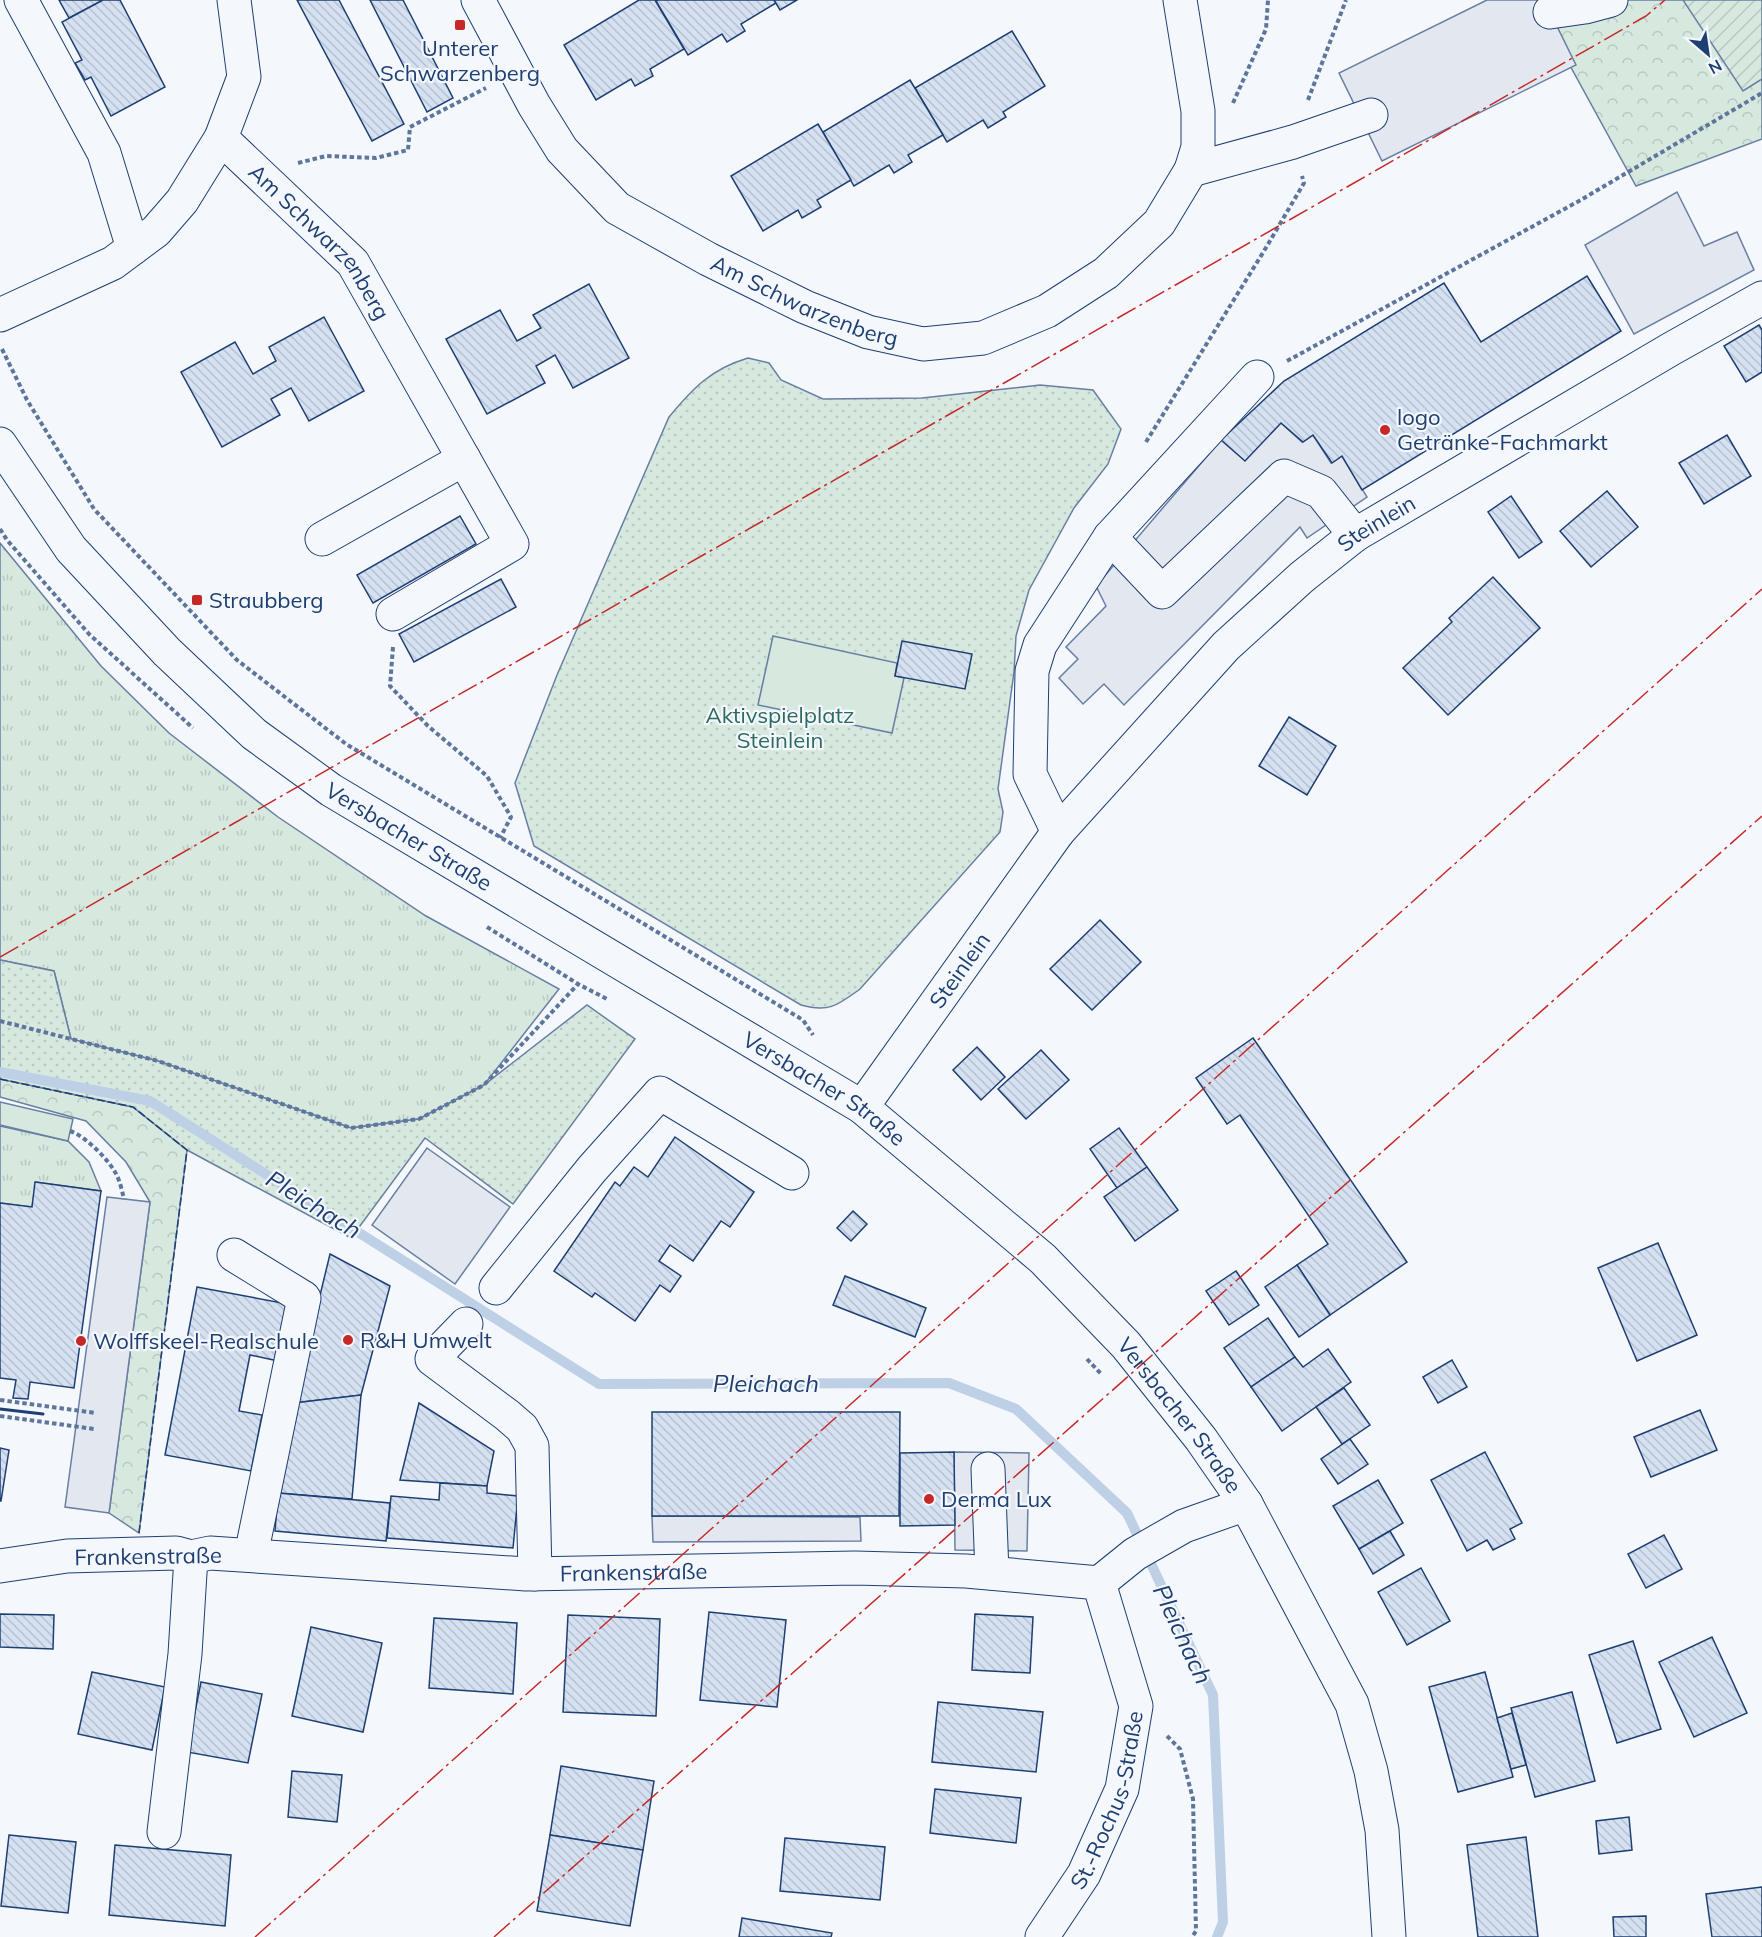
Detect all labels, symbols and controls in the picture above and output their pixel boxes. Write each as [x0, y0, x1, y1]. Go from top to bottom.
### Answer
marker: Unterer Schwarzenberg [453, 18, 467, 32]
north arrow [1678, 24, 1738, 84]
place label: Unterer Schwarzenberg [380, 34, 540, 87]
text: N [1705, 55, 1725, 79]
street label: Am Schwarzenberg [243, 158, 396, 325]
street label: Am Schwarzenberg [706, 249, 901, 352]
place label: logo Getränke-Fachmarkt [1397, 403, 1608, 456]
marker: logo Getränke-Fachmarkt [1378, 423, 1392, 437]
street label: Steinlein [1331, 489, 1421, 558]
place label: Straubberg [209, 586, 324, 614]
marker: Straubberg [190, 593, 204, 607]
park label: Aktivspielplatz Steinlein [706, 701, 854, 754]
street label: Versbacher Straße [320, 776, 497, 897]
street label: Steinlein [923, 927, 996, 1014]
street label: Versbacher Straße [738, 1025, 911, 1152]
water label: Pleichach [261, 1163, 367, 1245]
place label: R&H Umwelt [360, 1326, 492, 1354]
place label: Wolffskeel-Realschule [93, 1327, 319, 1355]
street label: Versbacher Straße [1111, 1331, 1248, 1499]
marker: R&H Umwelt [341, 1333, 355, 1347]
marker: Wolffskeel-Realschule [74, 1334, 88, 1348]
water label: Pleichach [713, 1368, 819, 1398]
place label: Derma Lux [941, 1485, 1052, 1513]
marker: Derma Lux [922, 1492, 936, 1506]
street label: Frankenstraße [74, 1541, 222, 1571]
street label: Frankenstraße [560, 1557, 708, 1587]
water label: Pleichach [1147, 1579, 1219, 1689]
street label: St.-Rochus-Straße [1064, 1709, 1149, 1895]

